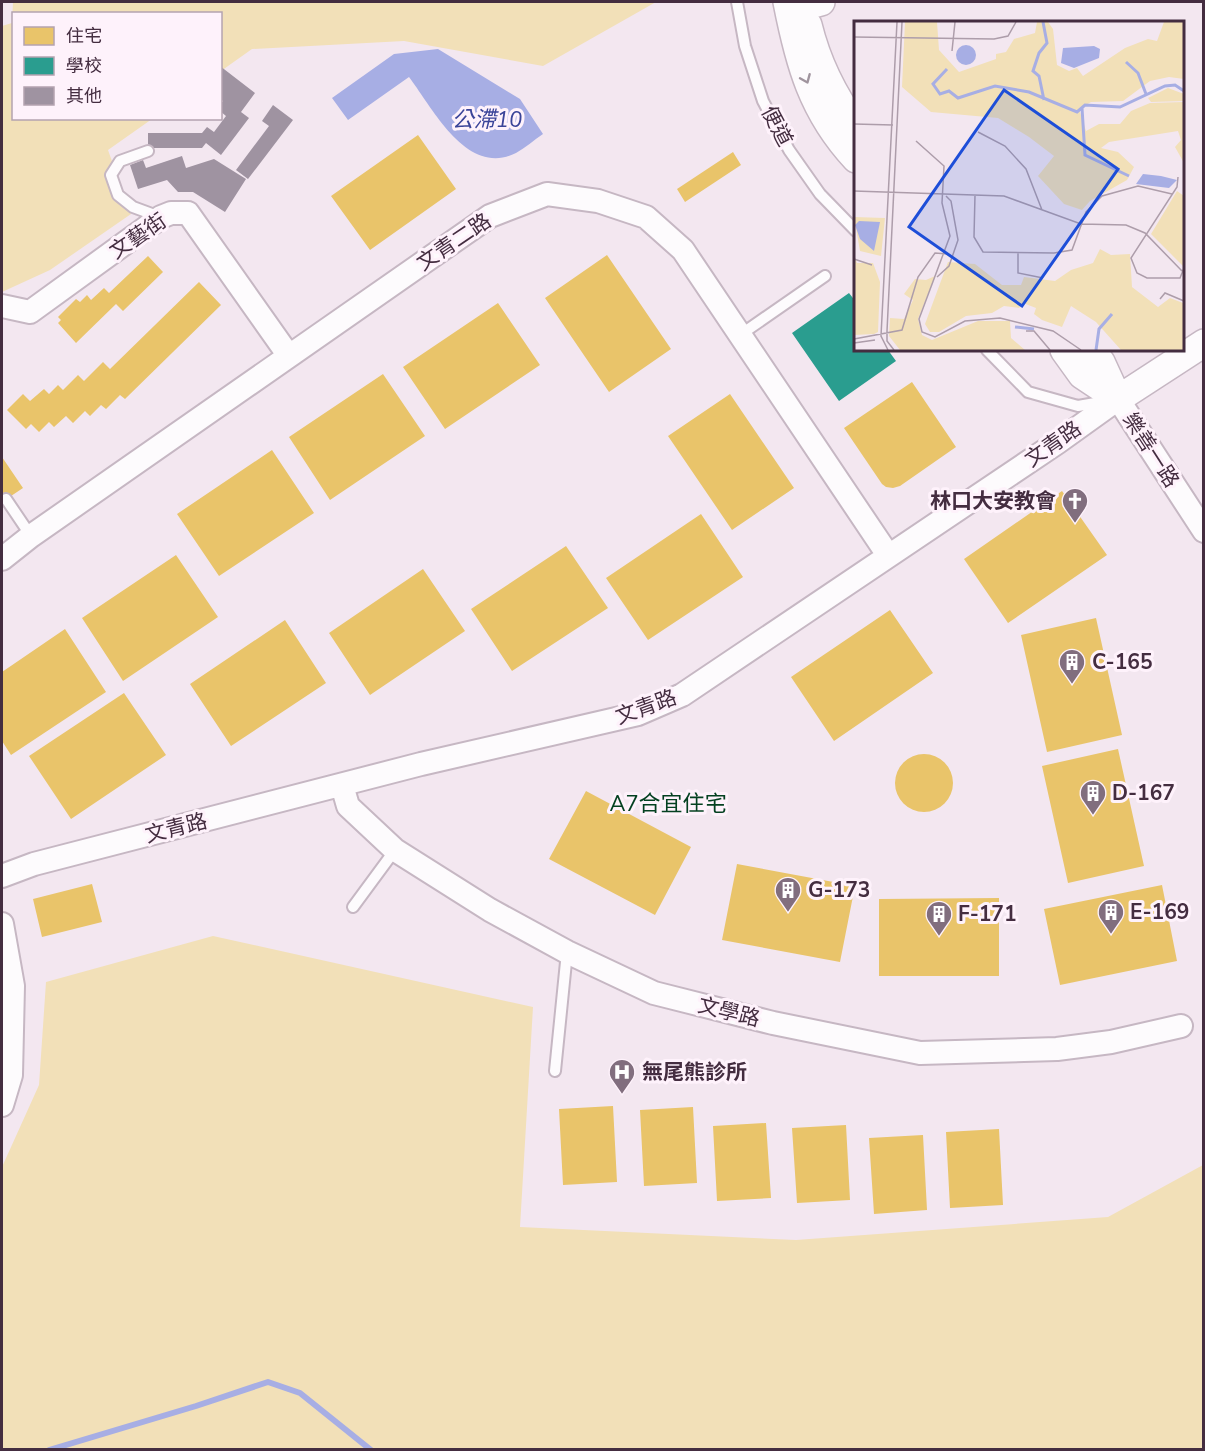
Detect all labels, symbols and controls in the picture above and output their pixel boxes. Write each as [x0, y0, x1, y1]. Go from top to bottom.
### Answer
legend [12, 12, 222, 120]
inset map [854, 21, 1184, 351]
text: 住宅 [66, 24, 102, 48]
text: 學校 [66, 54, 102, 78]
one-way arrow [799, 72, 811, 83]
text: 其他 [66, 84, 102, 108]
street label: 便道 [755, 101, 799, 151]
water label: 公滯10 [452, 105, 522, 135]
street label: 文藝街 [104, 207, 172, 265]
street label: 文青二路 [411, 207, 497, 277]
street label: 樂善一路 [1116, 407, 1186, 493]
street label: 文青路 [1019, 414, 1087, 474]
church icon: 林口大安教會 [1060, 486, 1090, 524]
place label: 林口大安教會 [930, 487, 1056, 515]
building icon: C-165 [1057, 647, 1087, 685]
place label: C-165 [1092, 648, 1152, 676]
street label: 文青路 [612, 683, 680, 731]
building icon: D-167 [1078, 778, 1108, 816]
place label: D-167 [1112, 779, 1175, 807]
district label: A7合宜住宅 [609, 789, 727, 819]
street label: 文青路 [142, 807, 210, 849]
building icon: G-173 [773, 875, 803, 913]
place label: G-173 [808, 876, 870, 904]
building icon: E-169 [1096, 897, 1126, 935]
place label: E-169 [1130, 898, 1189, 926]
building icon: F-171 [924, 899, 954, 937]
place label: F-171 [958, 900, 1017, 928]
street label: 文學路 [695, 991, 763, 1033]
hospital icon: 無尾熊診所 [607, 1057, 637, 1095]
place label: 無尾熊診所 [642, 1058, 747, 1086]

